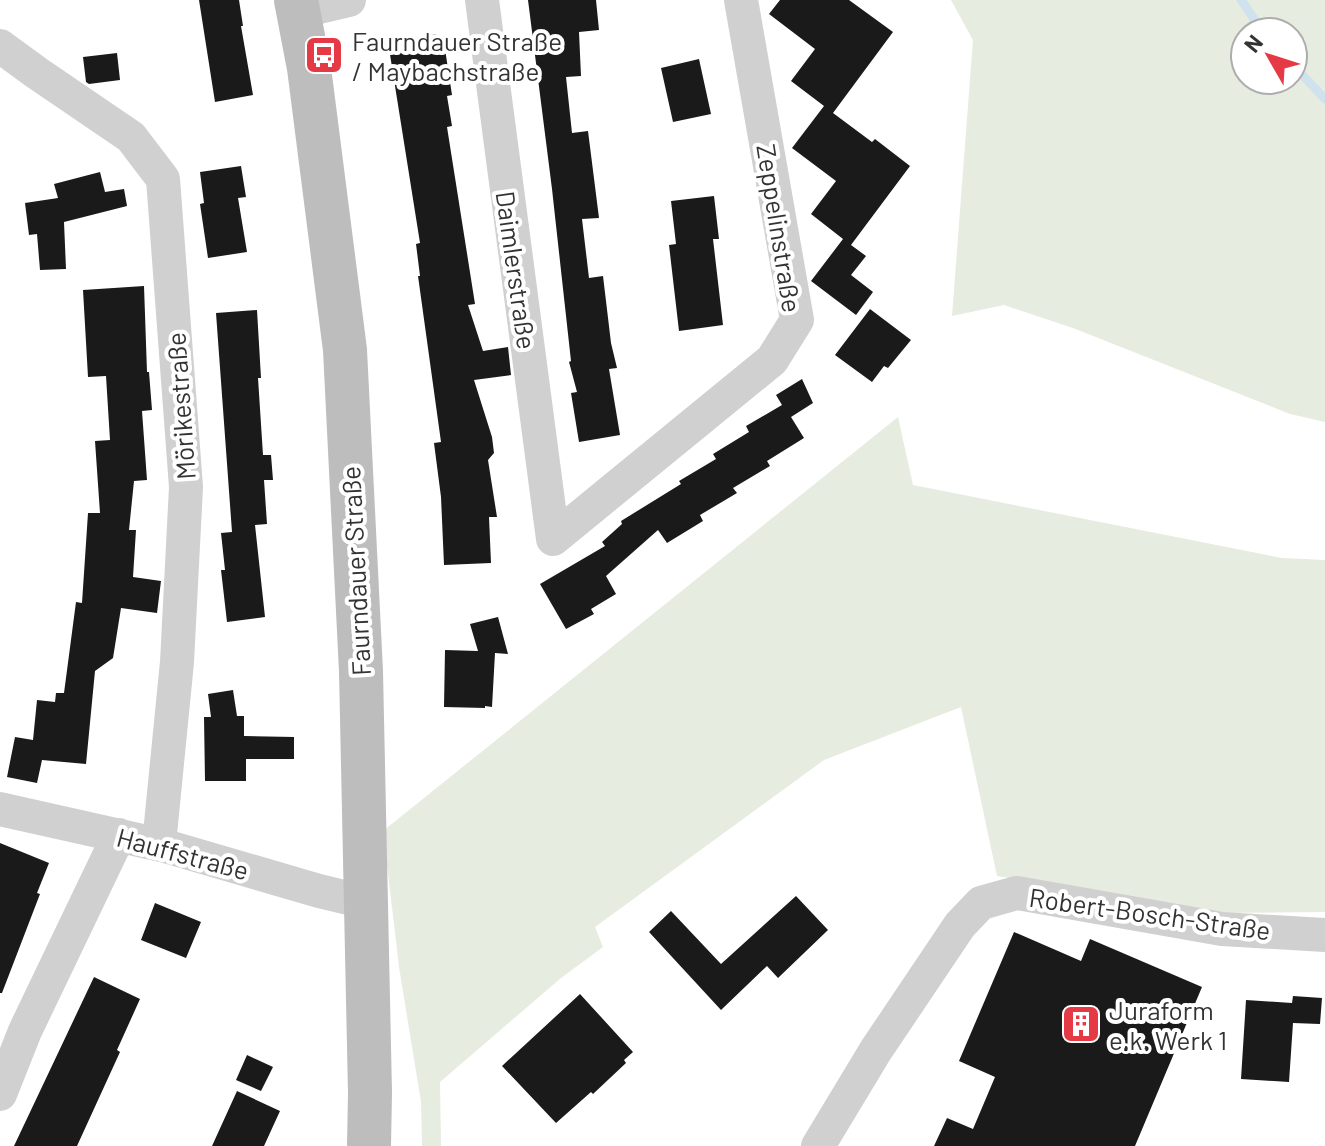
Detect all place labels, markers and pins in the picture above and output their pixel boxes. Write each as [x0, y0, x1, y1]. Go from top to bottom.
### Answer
place label: Faurndauer Straße / Maybachstraße [352, 25, 562, 86]
bus stop icon: Faurndauer Straße / Maybachstraße [303, 34, 345, 76]
place label: Juraform e.k. Werk 1 [1109, 994, 1227, 1055]
building icon: Juraform e.k. Werk 1 [1060, 1003, 1102, 1045]

